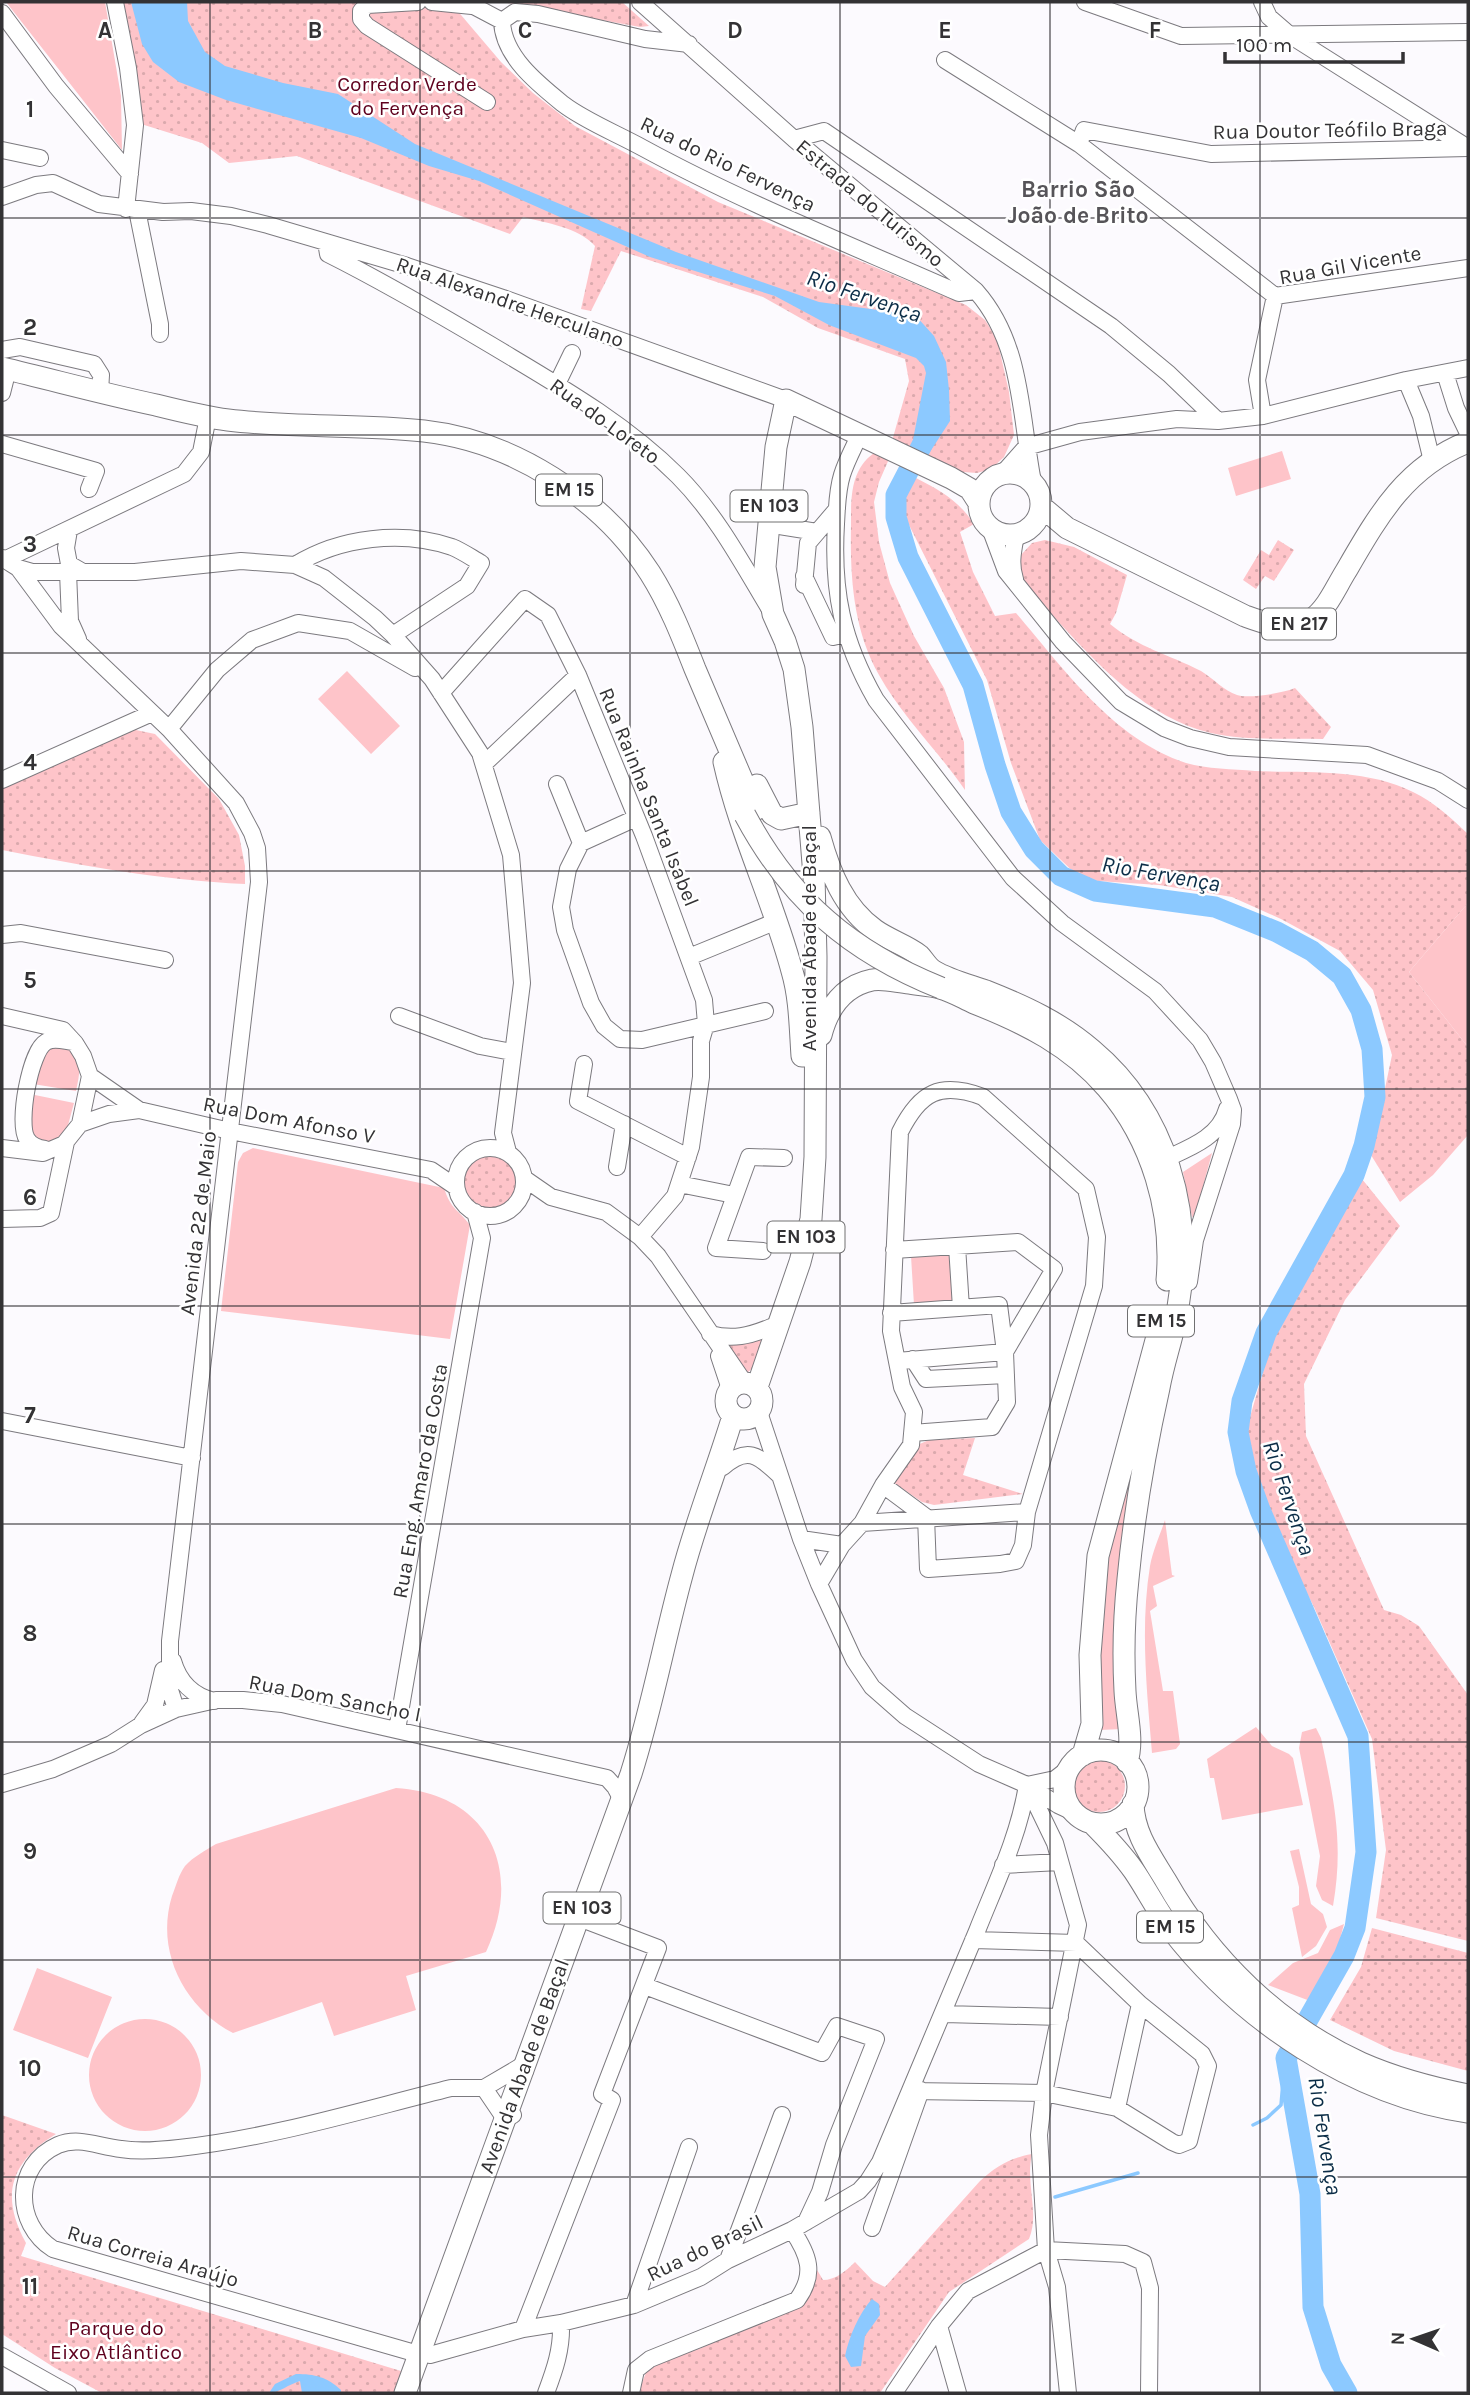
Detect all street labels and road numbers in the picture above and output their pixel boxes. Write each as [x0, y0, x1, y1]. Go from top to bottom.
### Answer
street label: Rua do Rio Fervença [637, 111, 819, 217]
street label: Rua Doutor Teófilo Braga [1212, 116, 1448, 144]
street label: Estrada do Turismo [791, 134, 949, 272]
street label: Rua Gil Vicente [1277, 241, 1423, 289]
street label: Rua Alexandre Herculano [393, 252, 627, 352]
street label: Rua do Loreto [545, 373, 665, 469]
road number: EM 15 [536, 475, 602, 505]
road number: EN 103 [730, 491, 808, 522]
road number: EN 217 [1262, 608, 1336, 639]
street label: Rua Rainha Santa Isabel [594, 684, 704, 910]
street label: Avenida Abade de Baçal [797, 825, 821, 1051]
street label: Rua Dom Afonso V [201, 1092, 377, 1148]
street label: Avenida 22 de Maio [175, 1129, 221, 1317]
road number: EN 103 [768, 1222, 844, 1252]
road number: EM 15 [1128, 1306, 1194, 1336]
street label: Rua Eng. Amaro da Costa [387, 1362, 453, 1600]
street label: Rua Dom Sancho I [247, 1670, 423, 1726]
road number: EN 103 [544, 1892, 620, 1924]
road number: EM 15 [1137, 1912, 1203, 1942]
street label: Avenida Abade de Baçal [474, 1956, 574, 2176]
street label: Rua do Brasil [643, 2210, 767, 2286]
street label: Rua Correia Araújo [65, 2220, 241, 2292]

